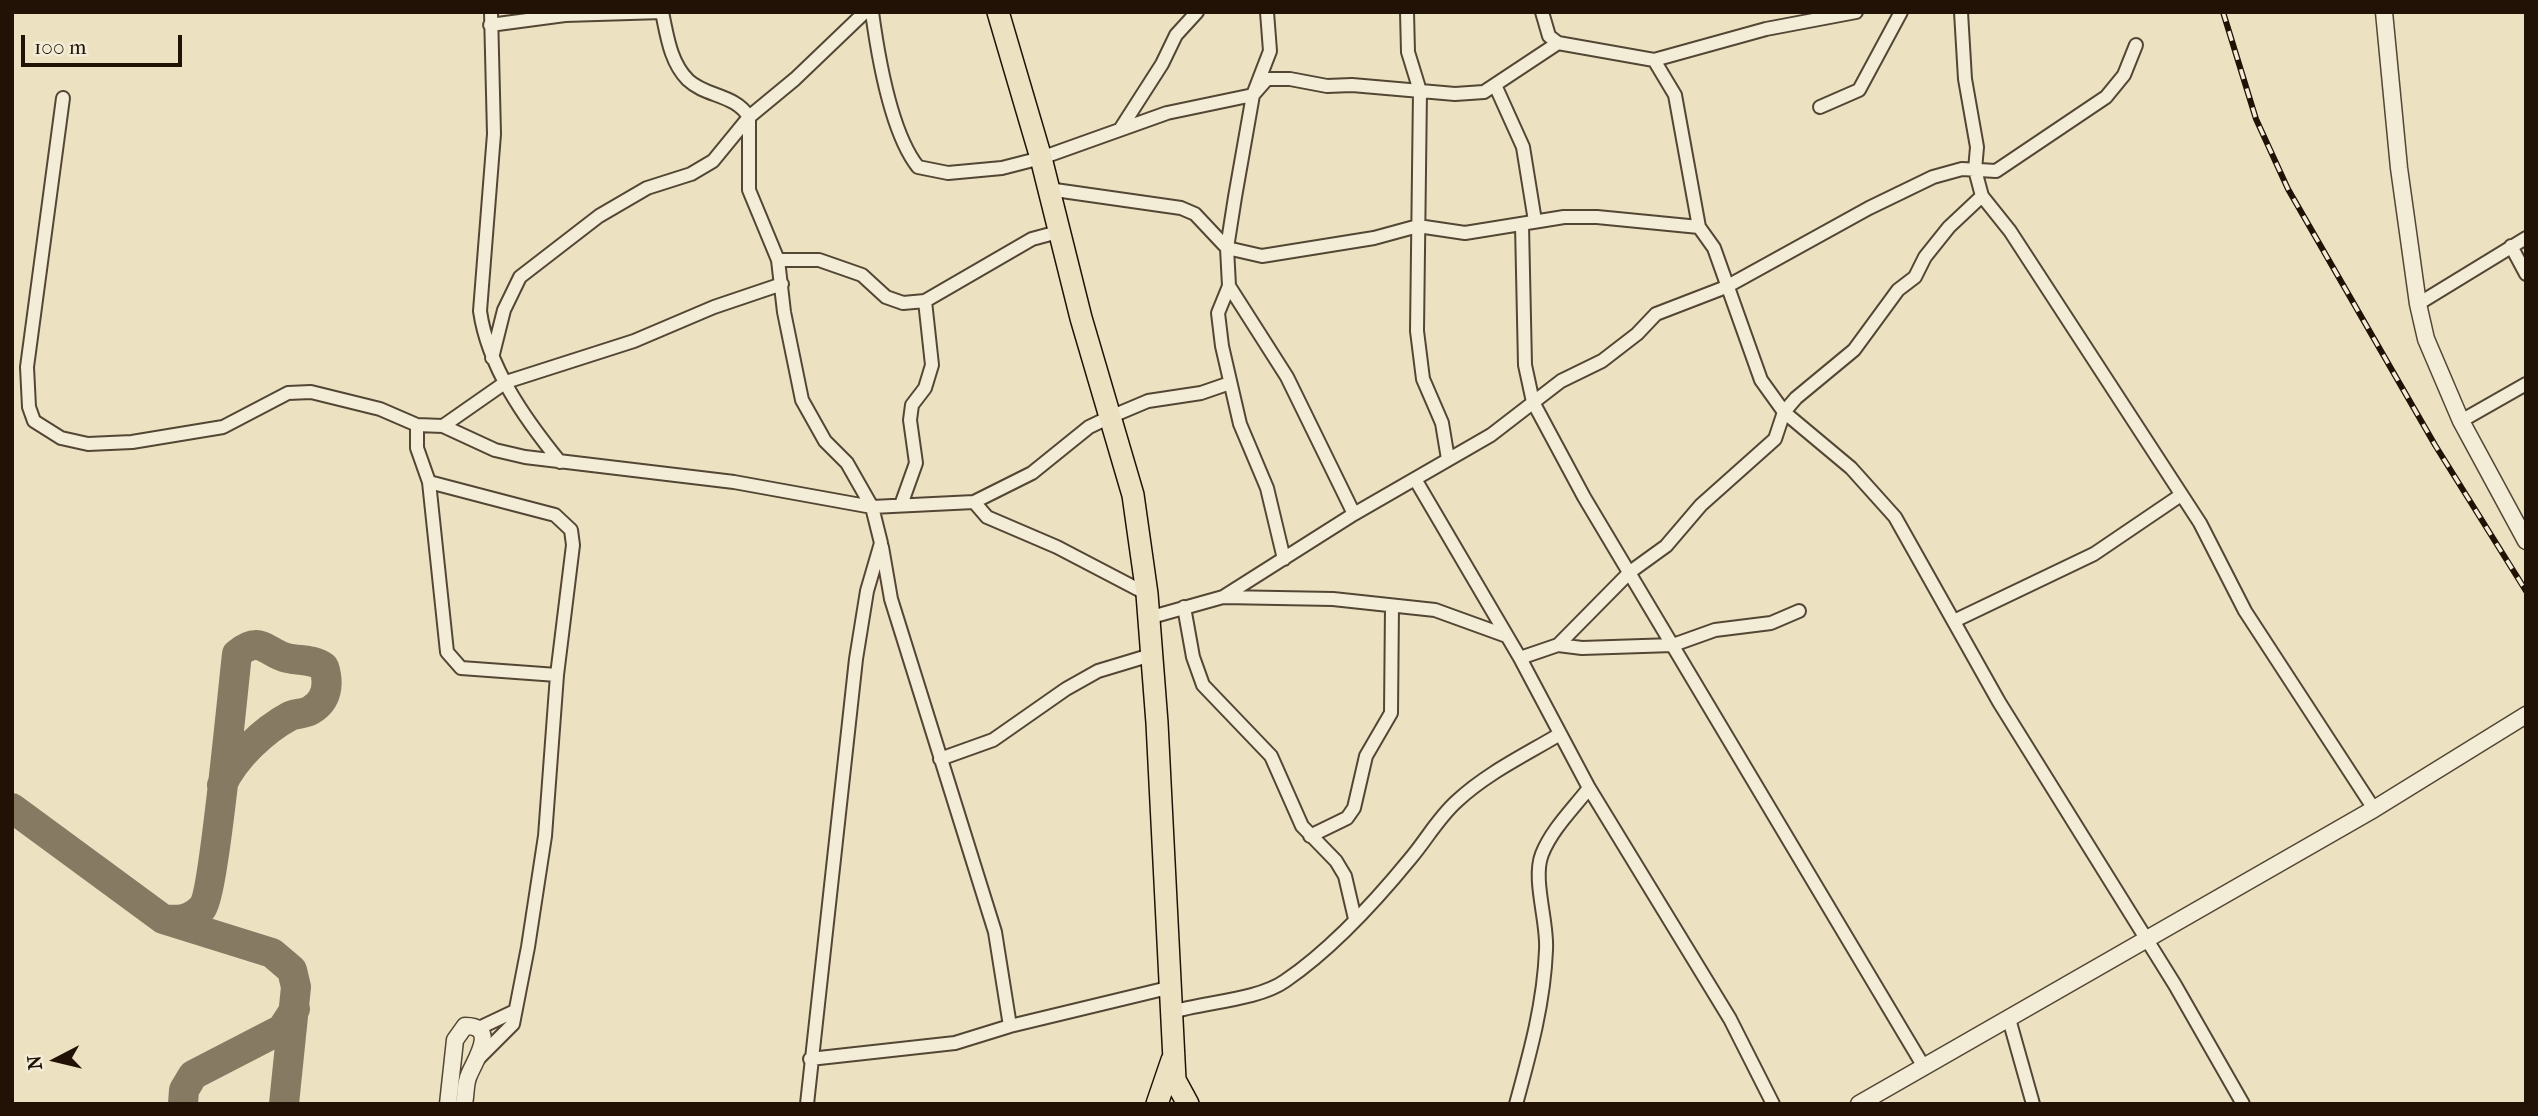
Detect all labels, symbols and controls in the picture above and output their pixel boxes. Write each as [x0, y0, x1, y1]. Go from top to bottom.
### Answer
scale bar [24, 21, 186, 65]
text: 100 m [34, 35, 87, 59]
north arrow [21, 1025, 91, 1095]
text: N [23, 1054, 47, 1071]

